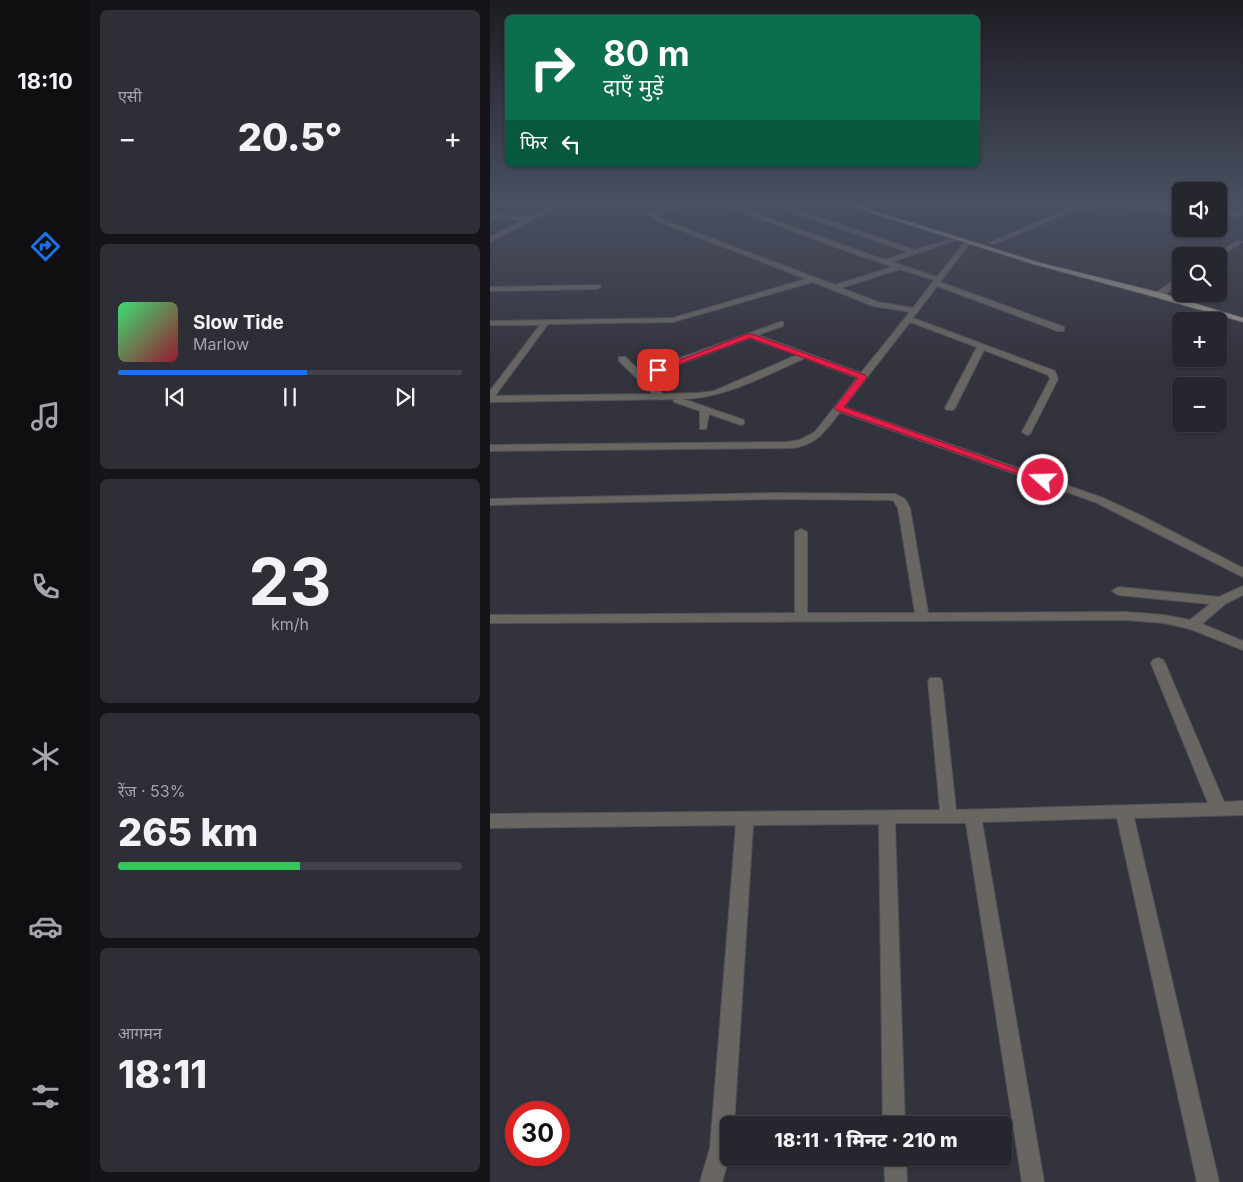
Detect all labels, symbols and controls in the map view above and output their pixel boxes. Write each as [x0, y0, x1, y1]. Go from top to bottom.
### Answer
text: 80 m [603, 32, 690, 74]
icon: right [520, 35, 585, 100]
text: 18:10 [17, 68, 73, 94]
text: दाएँ मुड़ें [603, 74, 664, 100]
text: एसी [118, 86, 142, 106]
text: 20.5° [238, 114, 342, 160]
text: − [118, 121, 137, 155]
text: + [443, 121, 462, 155]
icon: left [557, 130, 585, 158]
text: फिर [520, 131, 547, 154]
map controls [1172, 182, 1227, 432]
button: sound [1172, 182, 1227, 237]
icon: directions [28, 229, 63, 264]
button: search [1172, 247, 1227, 302]
text: Slow Tide [193, 311, 284, 334]
button: + [1172, 312, 1227, 367]
text: Marlow [193, 334, 249, 354]
pin [637, 349, 679, 391]
icon: arrive [644, 356, 672, 384]
button: − [1172, 377, 1227, 432]
icon: previous [161, 383, 189, 411]
icon: pause [276, 383, 304, 411]
icon: next [391, 383, 419, 411]
icon: music [28, 399, 63, 434]
position arrow [1016, 453, 1068, 505]
text: 23 [249, 542, 331, 621]
icon: phone [28, 569, 63, 604]
text: km/h [271, 614, 309, 634]
icon: climate [28, 739, 63, 774]
text: रेंज · 53% [118, 781, 185, 801]
text: 265 km [118, 809, 258, 855]
icon: car [28, 909, 63, 944]
text: आगमन [118, 1023, 162, 1043]
text: 18:11 [118, 1051, 207, 1097]
icon: filters [28, 1079, 63, 1114]
speed limit sign: 30 [505, 1101, 570, 1166]
text: 18:11 · 1 मिनट · 210 m [774, 1129, 958, 1152]

